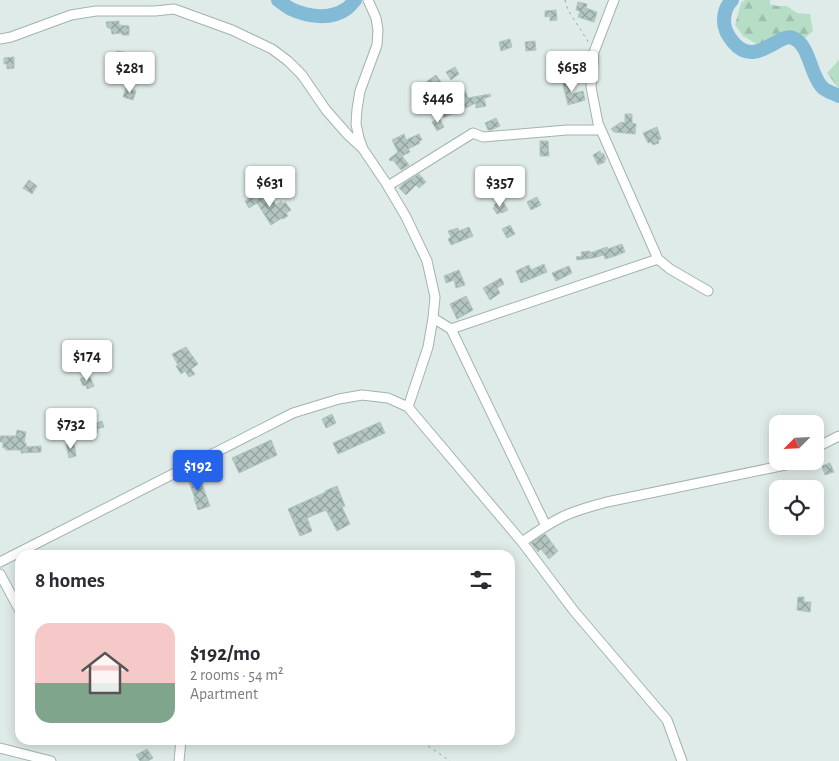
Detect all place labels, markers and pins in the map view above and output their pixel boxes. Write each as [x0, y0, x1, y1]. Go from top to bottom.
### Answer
pin: $658 [542, 51, 602, 93]
pin: $281 [100, 52, 160, 94]
pin: $446 [408, 82, 468, 124]
pin: $631 [240, 166, 300, 208]
pin: $357 [470, 166, 530, 208]
pin: $174 [57, 340, 117, 382]
pin: $732 [41, 408, 101, 450]
pin: $192 [168, 450, 228, 492]

